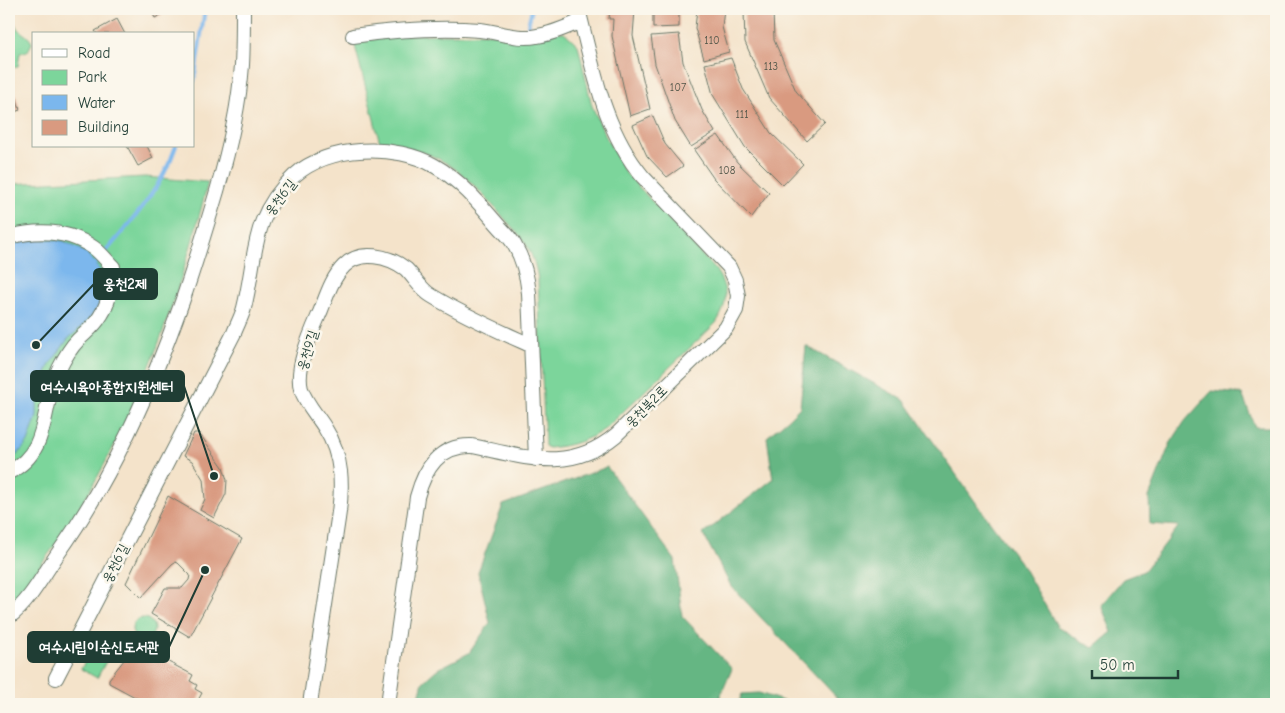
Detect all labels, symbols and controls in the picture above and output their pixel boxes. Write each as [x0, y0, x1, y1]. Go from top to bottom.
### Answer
legend [32, 32, 195, 148]
house number: 110 [704, 34, 720, 47]
text: Road [78, 44, 110, 62]
house number: 113 [764, 60, 778, 73]
text: Park [78, 68, 107, 86]
house number: 107 [670, 81, 686, 94]
text: Water [78, 94, 115, 112]
house number: 111 [735, 108, 749, 121]
text: Building [78, 118, 129, 136]
house number: 108 [719, 164, 736, 177]
street label: 웅천6길 [261, 175, 300, 219]
callout: 웅천2제 [94, 269, 157, 299]
text: 웅천2제 [103, 275, 147, 293]
street label: 웅천9길 [293, 327, 322, 372]
callout: 여수시육아종합지원센터 [31, 371, 184, 401]
text: 여수시육아종합지원센터 [41, 378, 173, 396]
street label: 웅천북2로 [622, 382, 671, 431]
street label: 웅천6길 [98, 540, 133, 586]
callout: 여수시립이순신도서관 [28, 632, 169, 662]
text: 여수시립이순신도서관 [39, 638, 159, 656]
scale bar [1092, 648, 1179, 680]
text: 50 m [1100, 656, 1135, 674]

